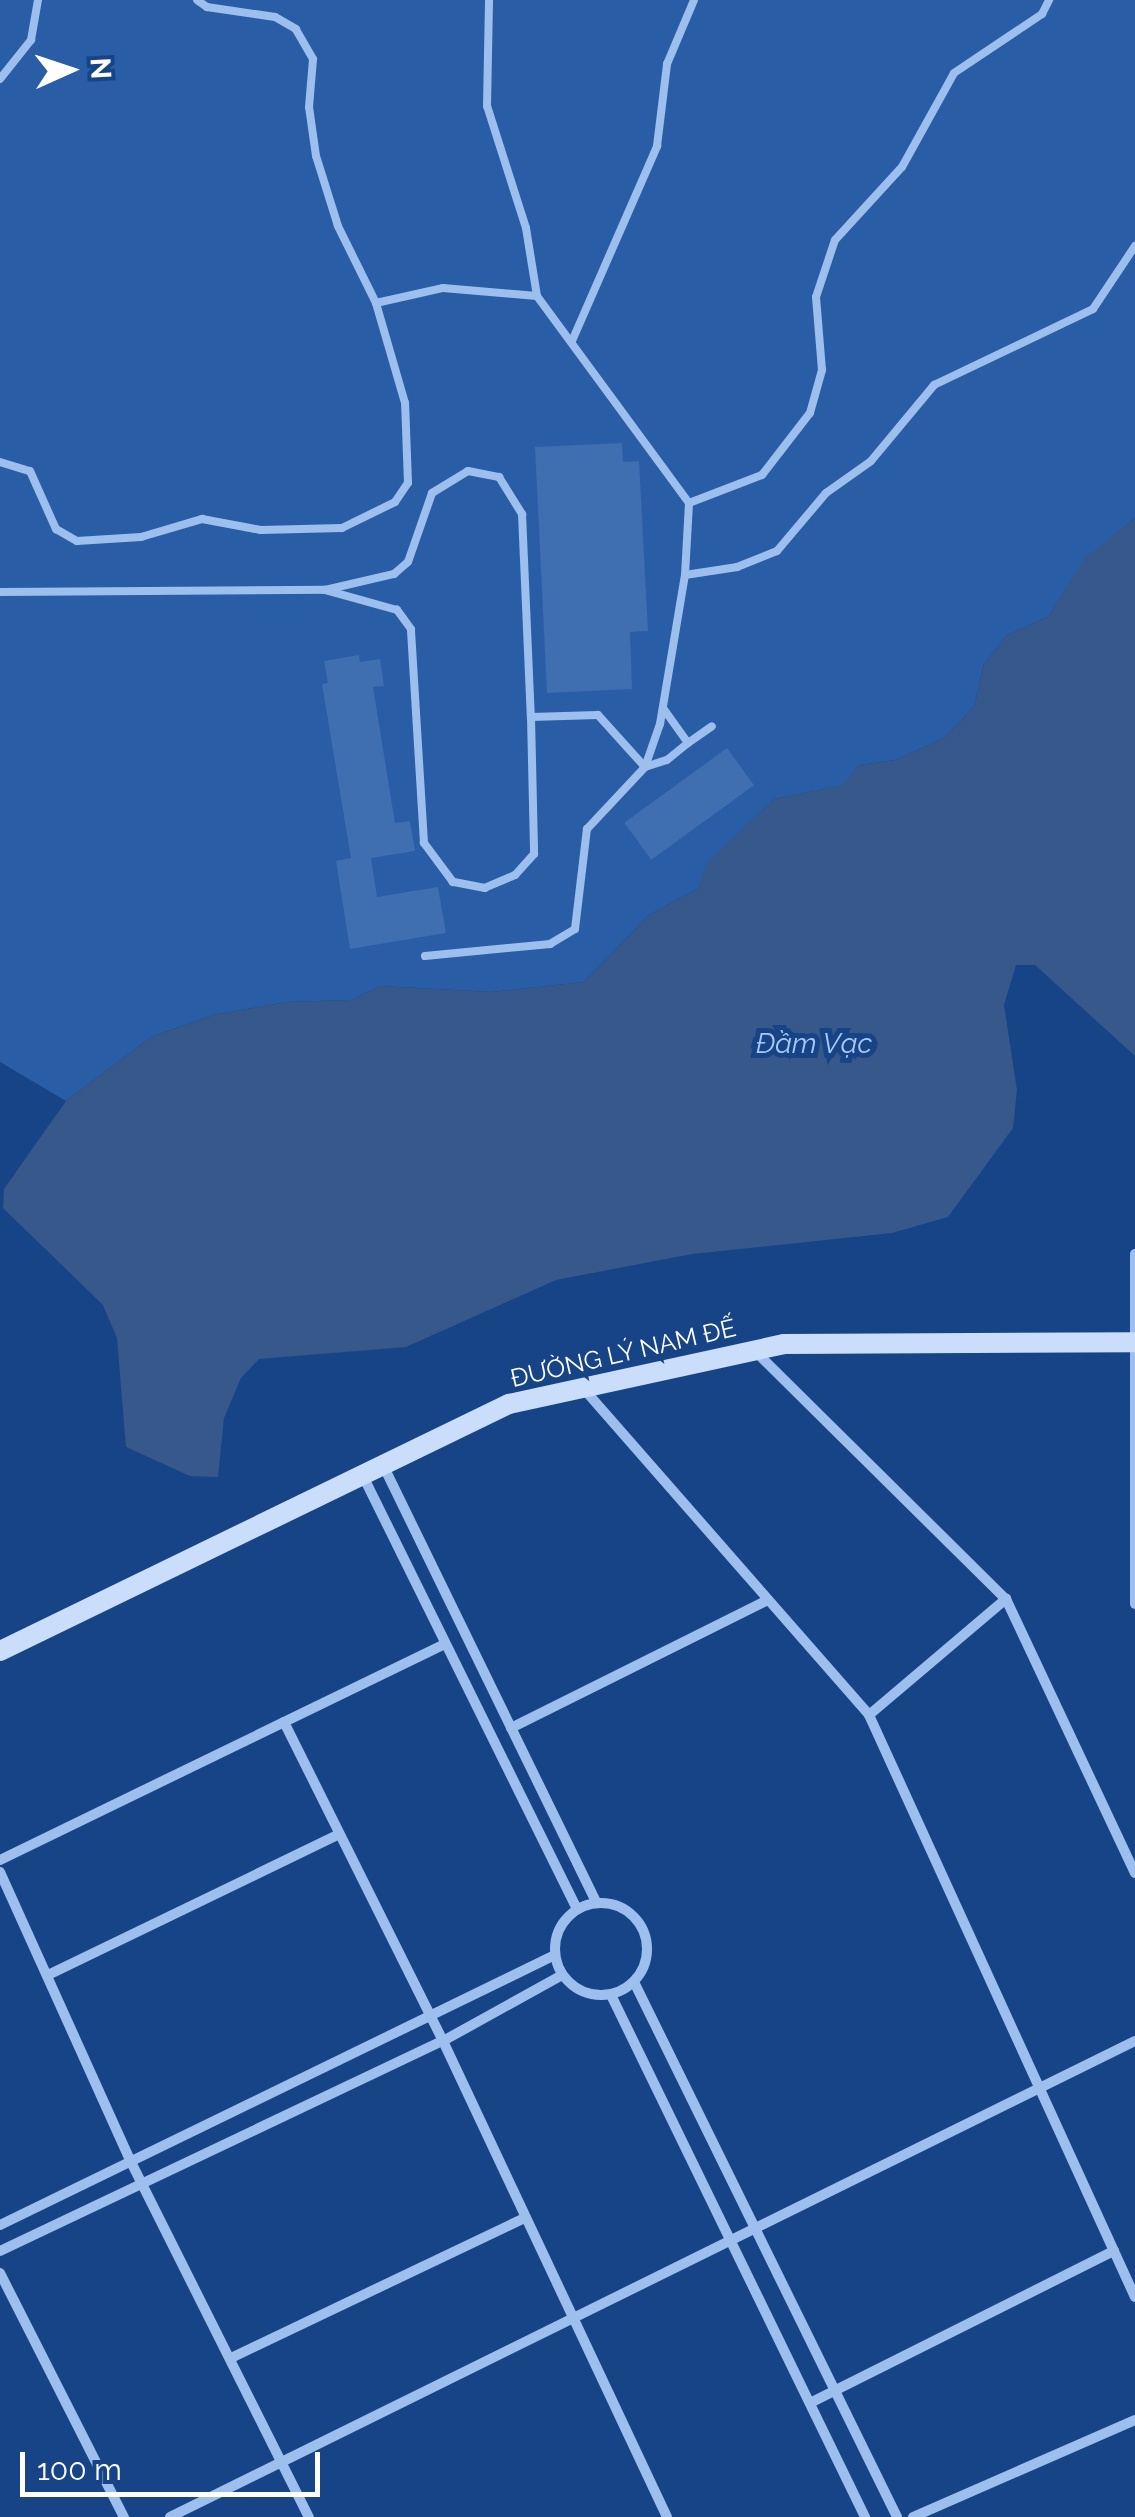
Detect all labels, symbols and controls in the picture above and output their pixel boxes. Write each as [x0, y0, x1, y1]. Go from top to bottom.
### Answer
north arrow [20, 20, 120, 120]
text: N [83, 57, 117, 80]
water label: Đầm Vạc [755, 1027, 873, 1061]
street label: ĐƯỜNG LÝ NAM ĐẾ [507, 1312, 739, 1394]
scale bar [25, 2432, 325, 2494]
text: 100 m [37, 2452, 122, 2487]

